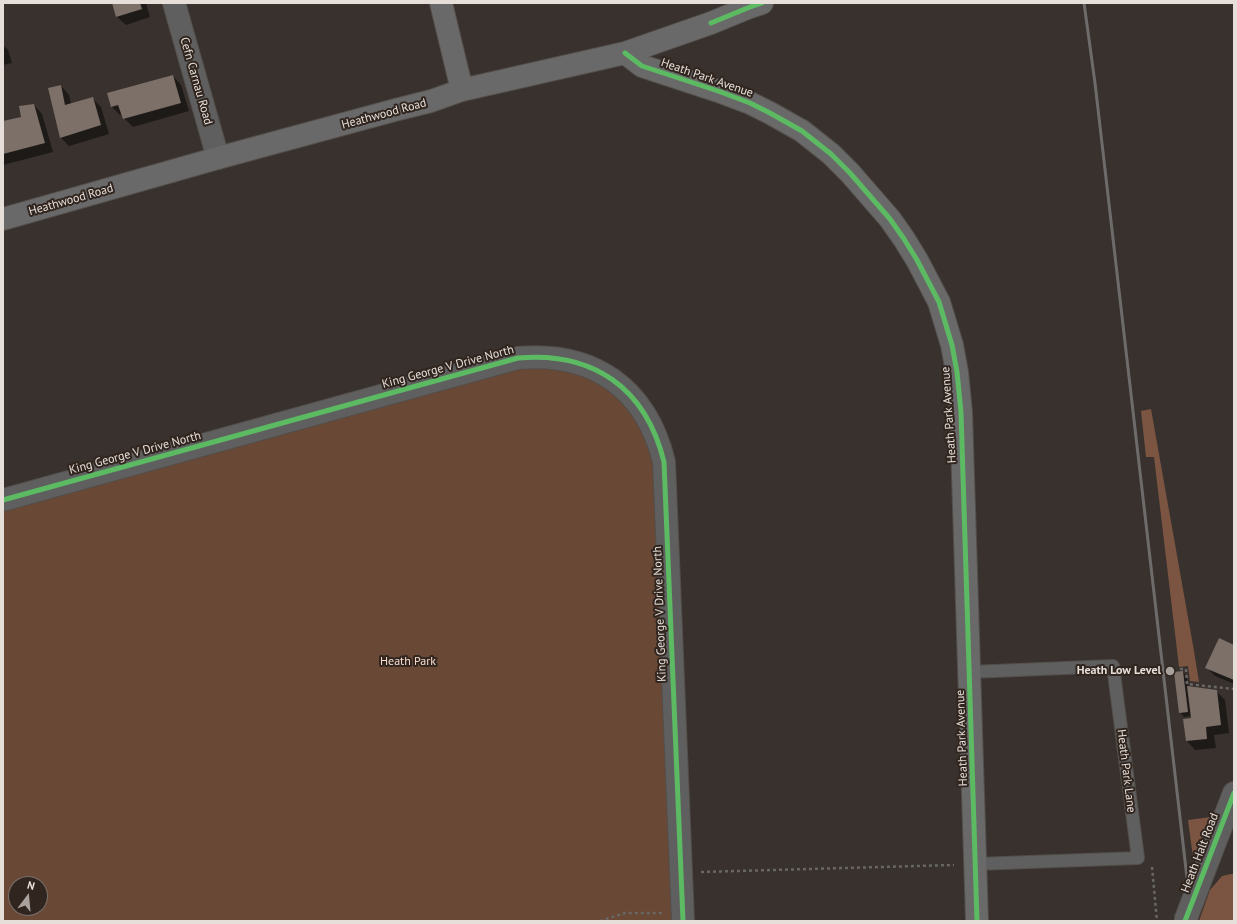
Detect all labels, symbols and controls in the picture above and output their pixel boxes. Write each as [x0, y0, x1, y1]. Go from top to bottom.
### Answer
street label: Cefn Carnau Road [177, 36, 215, 126]
street label: Heath Park Avenue [659, 55, 755, 101]
street label: Heathwood Road [340, 96, 428, 132]
street label: Heathwood Road [27, 181, 115, 219]
street label: King George V Drive North [380, 342, 516, 392]
street label: Heath Park Avenue [938, 366, 960, 464]
street label: King George V Drive North [67, 428, 203, 478]
street label: King George V Drive North [650, 546, 670, 682]
park label: Heath Park [380, 655, 436, 669]
place label: Heath Low Level [1077, 664, 1161, 678]
marker: Heath Low Level [1164, 665, 1176, 677]
street label: Heath Park Avenue [953, 689, 971, 787]
street label: Heath Park Lane [1114, 729, 1138, 813]
street label: Heath Halt Road [1178, 811, 1222, 895]
north arrow [8, 876, 48, 916]
text: N [26, 878, 36, 893]

